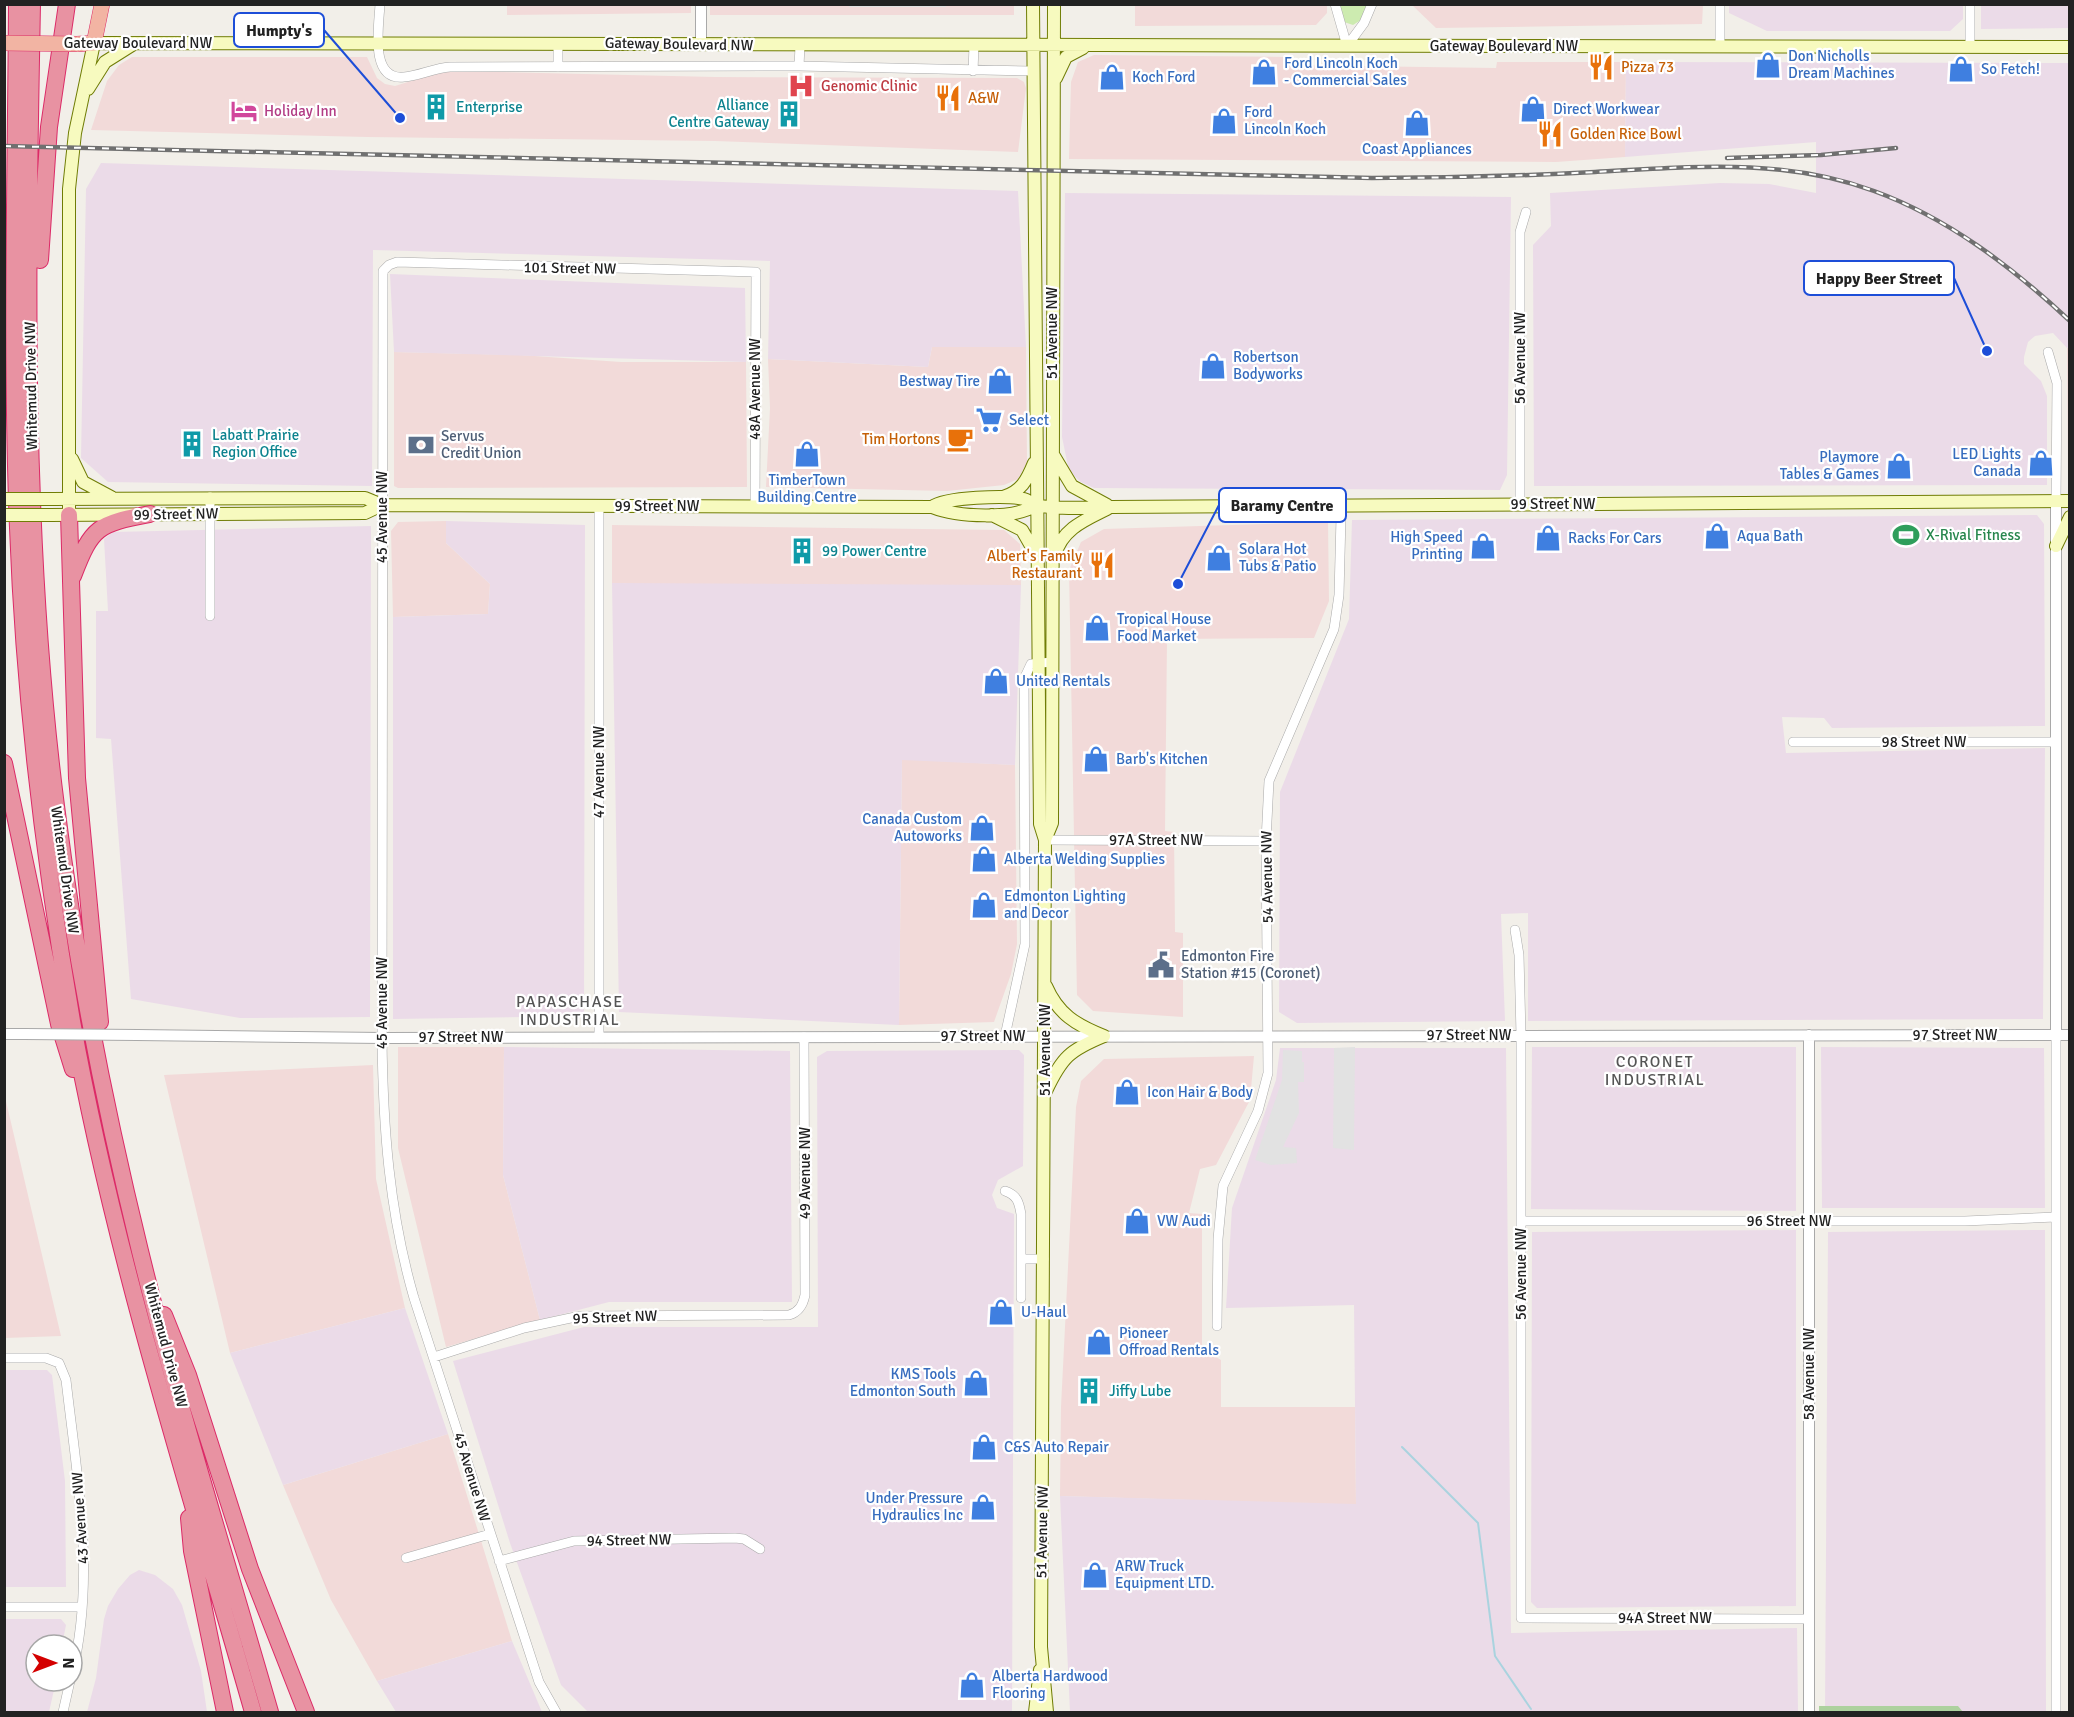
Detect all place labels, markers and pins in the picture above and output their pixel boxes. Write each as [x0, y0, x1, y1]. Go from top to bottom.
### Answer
callout: Humpty's [234, 13, 324, 47]
place label: Don Nicholls Dream Machines [1788, 47, 1895, 82]
shop icon: Don Nicholls Dream Machines [1753, 50, 1783, 80]
restaurant icon: Pizza 73 [1586, 52, 1616, 82]
place label: Ford Lincoln Koch - Commercial Sales [1284, 54, 1407, 89]
shop icon: So Fetch! [1946, 54, 1976, 84]
shop icon: Ford Lincoln Koch - Commercial Sales [1249, 57, 1279, 87]
place label: Pizza 73 [1621, 58, 1674, 76]
place label: So Fetch! [1981, 60, 2040, 78]
shop icon: Koch Ford [1097, 62, 1127, 92]
place label: Koch Ford [1132, 68, 1196, 86]
hospital icon: Genomic Clinic [786, 71, 816, 101]
place label: Genomic Clinic [821, 77, 917, 95]
restaurant icon: A&W [933, 83, 963, 113]
place label: A&W [968, 89, 1000, 107]
building icon: Enterprise [421, 92, 451, 122]
shop icon: Direct Workwear [1518, 94, 1548, 124]
hotel icon: Holiday Inn [229, 96, 259, 126]
place label: Alliance Centre Gateway [668, 96, 769, 131]
place label: Enterprise [456, 98, 523, 116]
building icon: Alliance Centre Gateway [774, 99, 804, 129]
place label: Direct Workwear [1553, 100, 1660, 118]
place label: Holiday Inn [264, 102, 337, 120]
place label: Ford Lincoln Koch [1244, 103, 1326, 138]
shop icon: Ford Lincoln Koch [1209, 106, 1239, 136]
shop icon: Coast Appliances [1402, 108, 1432, 138]
restaurant icon: Golden Rice Bowl [1535, 119, 1565, 149]
place label: Golden Rice Bowl [1570, 125, 1682, 143]
place label: Coast Appliances [1362, 140, 1472, 158]
callout: Happy Beer Street [1804, 261, 1954, 295]
place label: Robertson Bodyworks [1233, 348, 1303, 383]
shop icon: Robertson Bodyworks [1198, 351, 1228, 381]
shop icon: Bestway Tire [985, 366, 1015, 396]
place label: Bestway Tire [899, 372, 980, 390]
supermarket icon: Select [974, 405, 1004, 435]
place label: Select [1009, 411, 1049, 429]
cafe icon: Tim Hortons [945, 424, 975, 454]
place label: Labatt Prairie Region Office [212, 426, 299, 461]
place label: Servus Credit Union [441, 427, 522, 462]
building icon: Labatt Prairie Region Office [177, 429, 207, 459]
bank icon: Servus Credit Union [406, 430, 436, 460]
place label: Tim Hortons [862, 430, 940, 448]
shop icon: TimberTown Building Centre [792, 439, 822, 469]
place label: LED Lights Canada [1952, 445, 2021, 480]
place label: Playmore Tables & Games [1780, 448, 1879, 483]
shop icon: LED Lights Canada [2026, 448, 2056, 478]
shop icon: Playmore Tables & Games [1884, 451, 1914, 481]
place label: TimberTown Building Centre [757, 471, 857, 506]
callout: Baramy Centre [1219, 488, 1346, 522]
sports icon: X-Rival Fitness [1891, 520, 1921, 550]
shop icon: Aqua Bath [1702, 521, 1732, 551]
shop icon: Racks For Cars [1533, 523, 1563, 553]
place label: X-Rival Fitness [1926, 526, 2021, 544]
place label: Aqua Bath [1737, 527, 1803, 545]
place label: High Speed Printing [1390, 528, 1463, 563]
place label: Racks For Cars [1568, 529, 1662, 547]
shop icon: High Speed Printing [1468, 531, 1498, 561]
building icon: 99 Power Centre [787, 536, 817, 566]
place label: Solara Hot Tubs & Patio [1239, 540, 1317, 575]
place label: 99 Power Centre [822, 542, 927, 560]
shop icon: Solara Hot Tubs & Patio [1204, 543, 1234, 573]
place label: Albert's Family Restaurant [987, 547, 1082, 582]
restaurant icon: Albert's Family Restaurant [1087, 550, 1117, 580]
place label: Tropical House Food Market [1117, 610, 1211, 645]
shop icon: Tropical House Food Market [1082, 613, 1112, 643]
shop icon: United Rentals [981, 666, 1011, 696]
place label: United Rentals [1016, 672, 1111, 690]
shop icon: Barb's Kitchen [1081, 744, 1111, 774]
place label: Barb's Kitchen [1116, 750, 1208, 768]
place label: Canada Custom Autoworks [862, 810, 962, 845]
shop icon: Canada Custom Autoworks [967, 813, 997, 843]
shop icon: Alberta Welding Supplies [969, 844, 999, 874]
place label: Alberta Welding Supplies [1004, 850, 1166, 868]
place label: Edmonton Lighting and Decor [1004, 887, 1126, 922]
shop icon: Edmonton Lighting and Decor [969, 890, 999, 920]
place label: Edmonton Fire Station #15 (Coronet) [1181, 947, 1321, 982]
public building icon: Edmonton Fire Station #15 (Coronet) [1146, 950, 1176, 980]
shop icon: Icon Hair & Body [1112, 1077, 1142, 1107]
place label: Icon Hair & Body [1147, 1083, 1253, 1101]
shop icon: VW Audi [1122, 1206, 1152, 1236]
place label: VW Audi [1157, 1212, 1211, 1230]
shop icon: U-Haul [986, 1297, 1016, 1327]
place label: U-Haul [1021, 1303, 1067, 1321]
place label: Pioneer Offroad Rentals [1119, 1324, 1219, 1359]
shop icon: Pioneer Offroad Rentals [1084, 1327, 1114, 1357]
place label: KMS Tools Edmonton South [850, 1365, 956, 1400]
shop icon: KMS Tools Edmonton South [961, 1368, 991, 1398]
building icon: Jiffy Lube [1074, 1376, 1104, 1406]
place label: Jiffy Lube [1109, 1382, 1171, 1400]
shop icon: C&S Auto Repair [969, 1432, 999, 1462]
place label: C&S Auto Repair [1004, 1438, 1109, 1456]
place label: Under Pressure Hydraulics Inc [865, 1489, 963, 1524]
shop icon: Under Pressure Hydraulics Inc [968, 1492, 998, 1522]
place label: ARW Truck Equipment LTD. [1115, 1557, 1215, 1592]
shop icon: ARW Truck Equipment LTD. [1080, 1560, 1110, 1590]
place label: Alberta Hardwood Flooring [992, 1667, 1108, 1702]
shop icon: Alberta Hardwood Flooring [957, 1670, 987, 1700]

